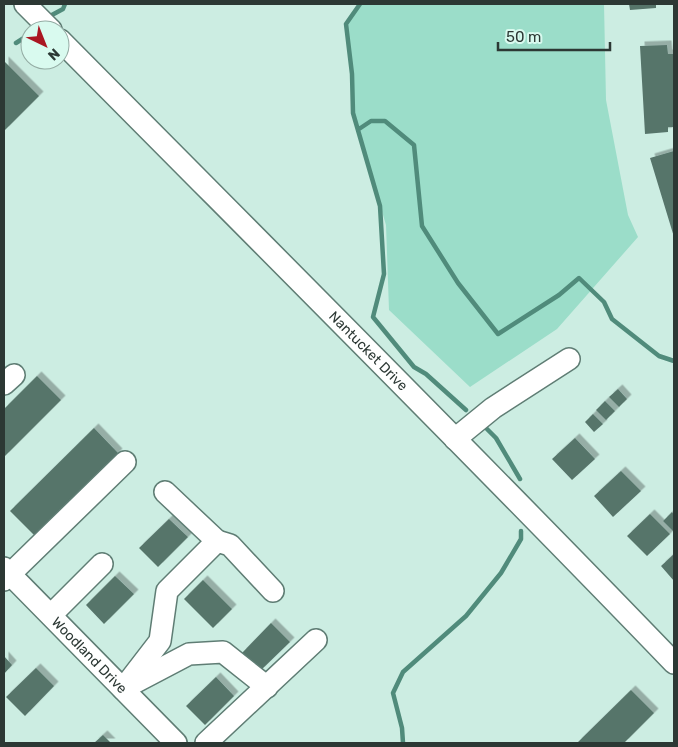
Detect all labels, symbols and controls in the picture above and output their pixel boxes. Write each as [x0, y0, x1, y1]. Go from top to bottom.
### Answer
north arrow [20, 20, 70, 70]
scale bar [498, 20, 610, 52]
text: 50 m [506, 28, 541, 46]
text: N [44, 44, 63, 64]
street label: Nantucket Drive [326, 308, 412, 394]
street label: Woodland Drive [48, 613, 131, 697]

